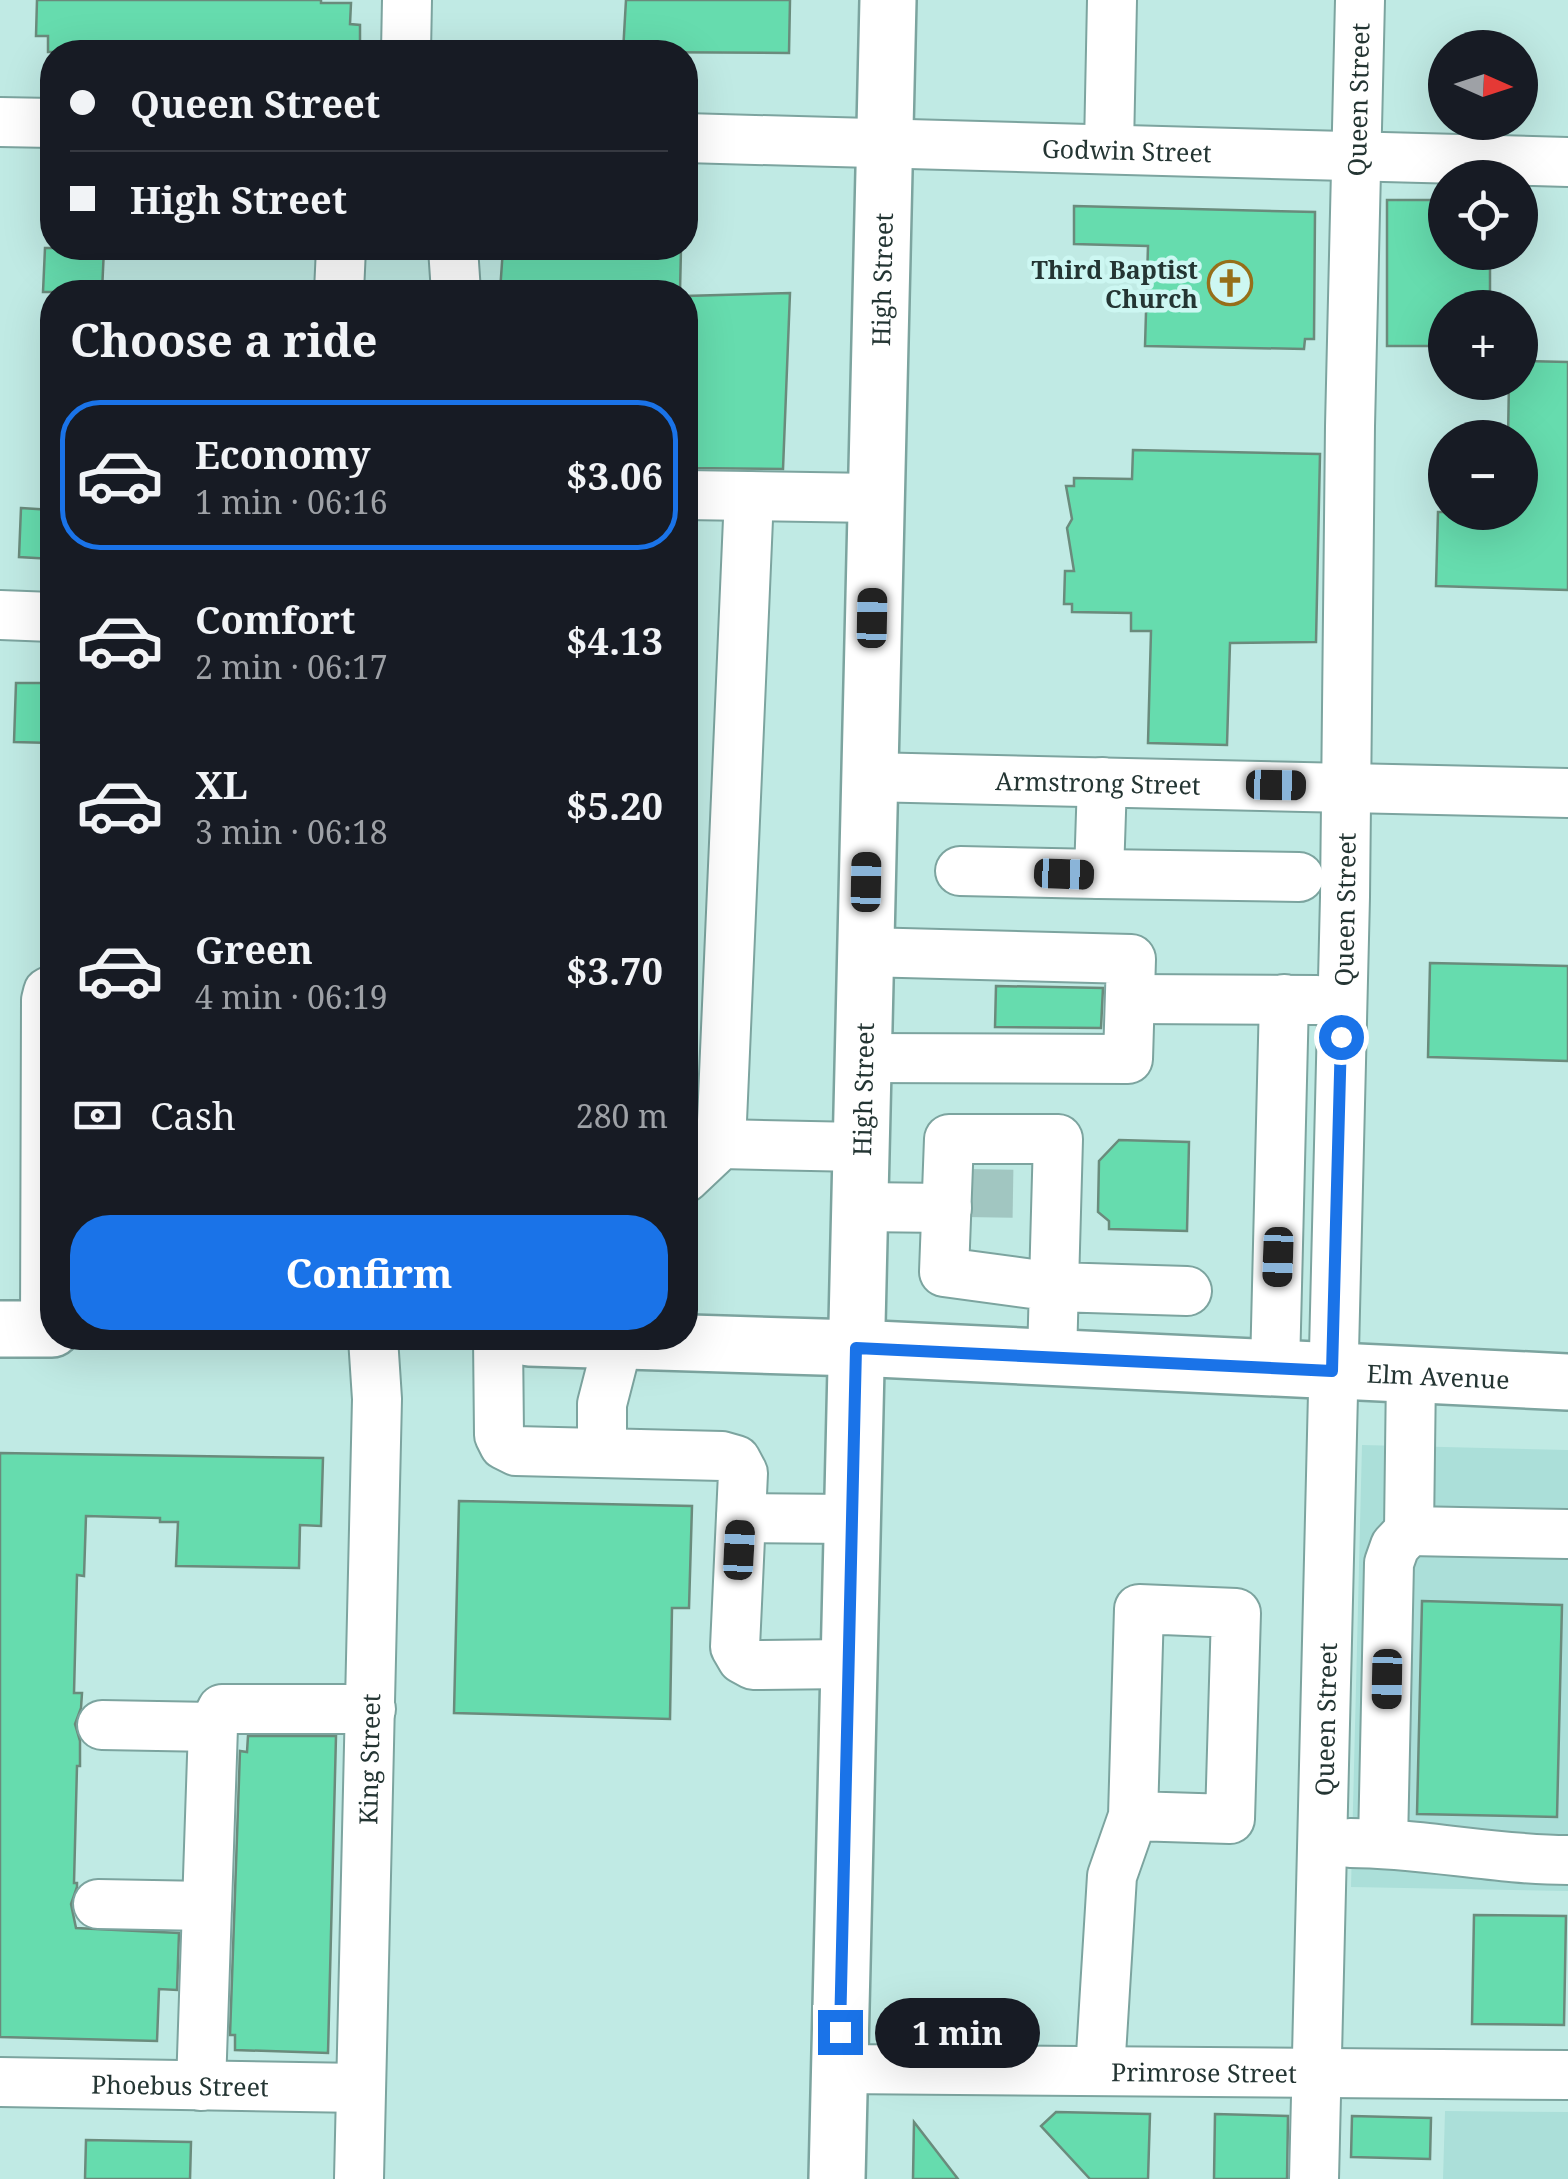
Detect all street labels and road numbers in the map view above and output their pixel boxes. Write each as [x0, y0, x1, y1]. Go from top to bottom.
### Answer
street label: Queen Street [1339, 22, 1376, 177]
street label: Godwin Street [1042, 131, 1212, 169]
street label: High Street [863, 212, 900, 347]
street label: Armstrong Street [995, 763, 1201, 802]
street label: Queen Street [1326, 832, 1363, 987]
street label: High Street [844, 1022, 881, 1156]
street label: Elm Avenue [1366, 1355, 1510, 1396]
street label: Queen Street [1306, 1642, 1344, 1796]
street label: King Street [350, 1693, 387, 1825]
street label: Primrose Street [1111, 2054, 1297, 2090]
street label: Phoebus Street [91, 2067, 269, 2103]

